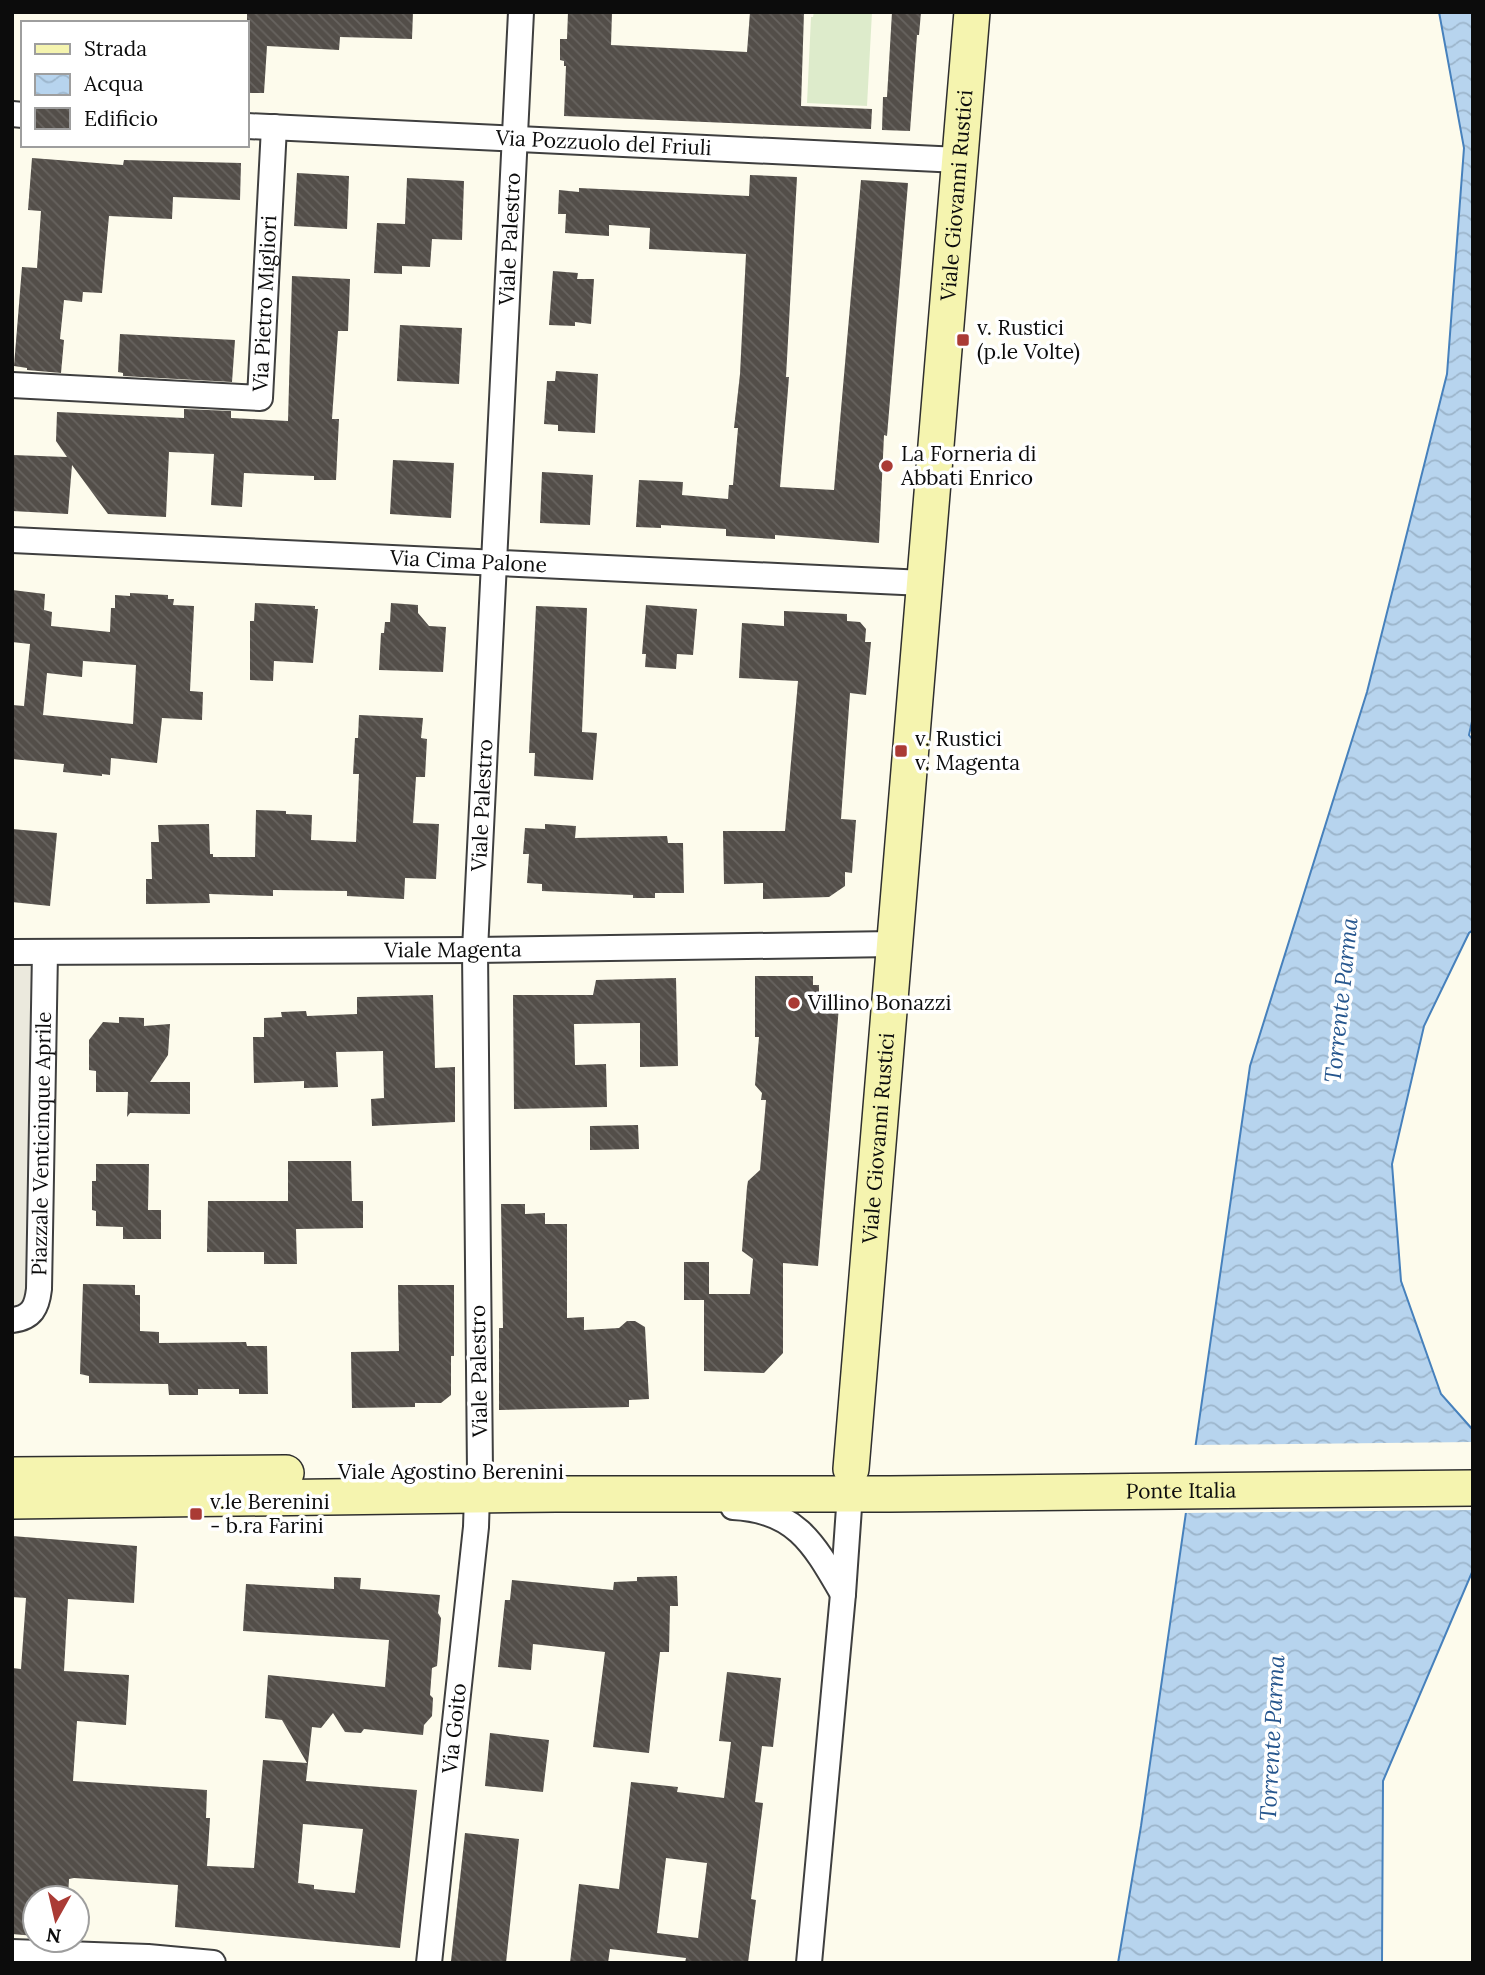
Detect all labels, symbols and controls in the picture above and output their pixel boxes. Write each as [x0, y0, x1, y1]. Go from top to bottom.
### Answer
legend [21, 21, 248, 147]
text: Strada [84, 35, 147, 62]
text: Acqua [83, 70, 144, 97]
street label: Viale Giovanni Rustici [934, 89, 978, 303]
text: Edificio [84, 105, 158, 132]
street label: Via Pozzuolo del Friuli [494, 124, 712, 161]
street label: Viale Palestro [493, 172, 526, 307]
street label: Via Pietro Migliori [246, 214, 282, 393]
place label: v. Rustici (p.le Volte) [977, 314, 1080, 365]
marker: v. Rustici (p.le Volte) [955, 332, 971, 348]
place label: La Forneria di Abbati Enrico [900, 440, 1037, 491]
marker: La Forneria di Abbati Enrico [879, 458, 895, 474]
street label: Via Cima Palone [388, 544, 548, 578]
place label: v. Rustici v. Magenta [915, 725, 1020, 776]
street label: Viale Palestro [465, 738, 498, 873]
marker: v. Rustici v. Magenta [893, 743, 909, 759]
water label: Torrente Parma [1317, 916, 1364, 1084]
street label: Viale Magenta [383, 935, 522, 963]
place label: Villino Bonazzi [807, 989, 951, 1016]
marker: Villino Bonazzi [786, 995, 802, 1011]
street label: Piazzale Venticinque Aprile [25, 1011, 57, 1276]
street label: Viale Giovanni Rustici [856, 1031, 900, 1246]
street label: Viale Palestro [464, 1305, 493, 1438]
street label: Viale Agostino Berenini [337, 1458, 564, 1485]
street label: Ponte Italia [1126, 1476, 1237, 1505]
place label: v.le Berenini - b.ra Farini [210, 1488, 330, 1539]
marker: v.le Berenini - b.ra Farini [188, 1506, 204, 1522]
water label: Torrente Parma [1253, 1654, 1290, 1822]
street label: Via Goito [435, 1682, 472, 1776]
north arrow [21, 1884, 91, 1954]
text: N [44, 1923, 63, 1949]

